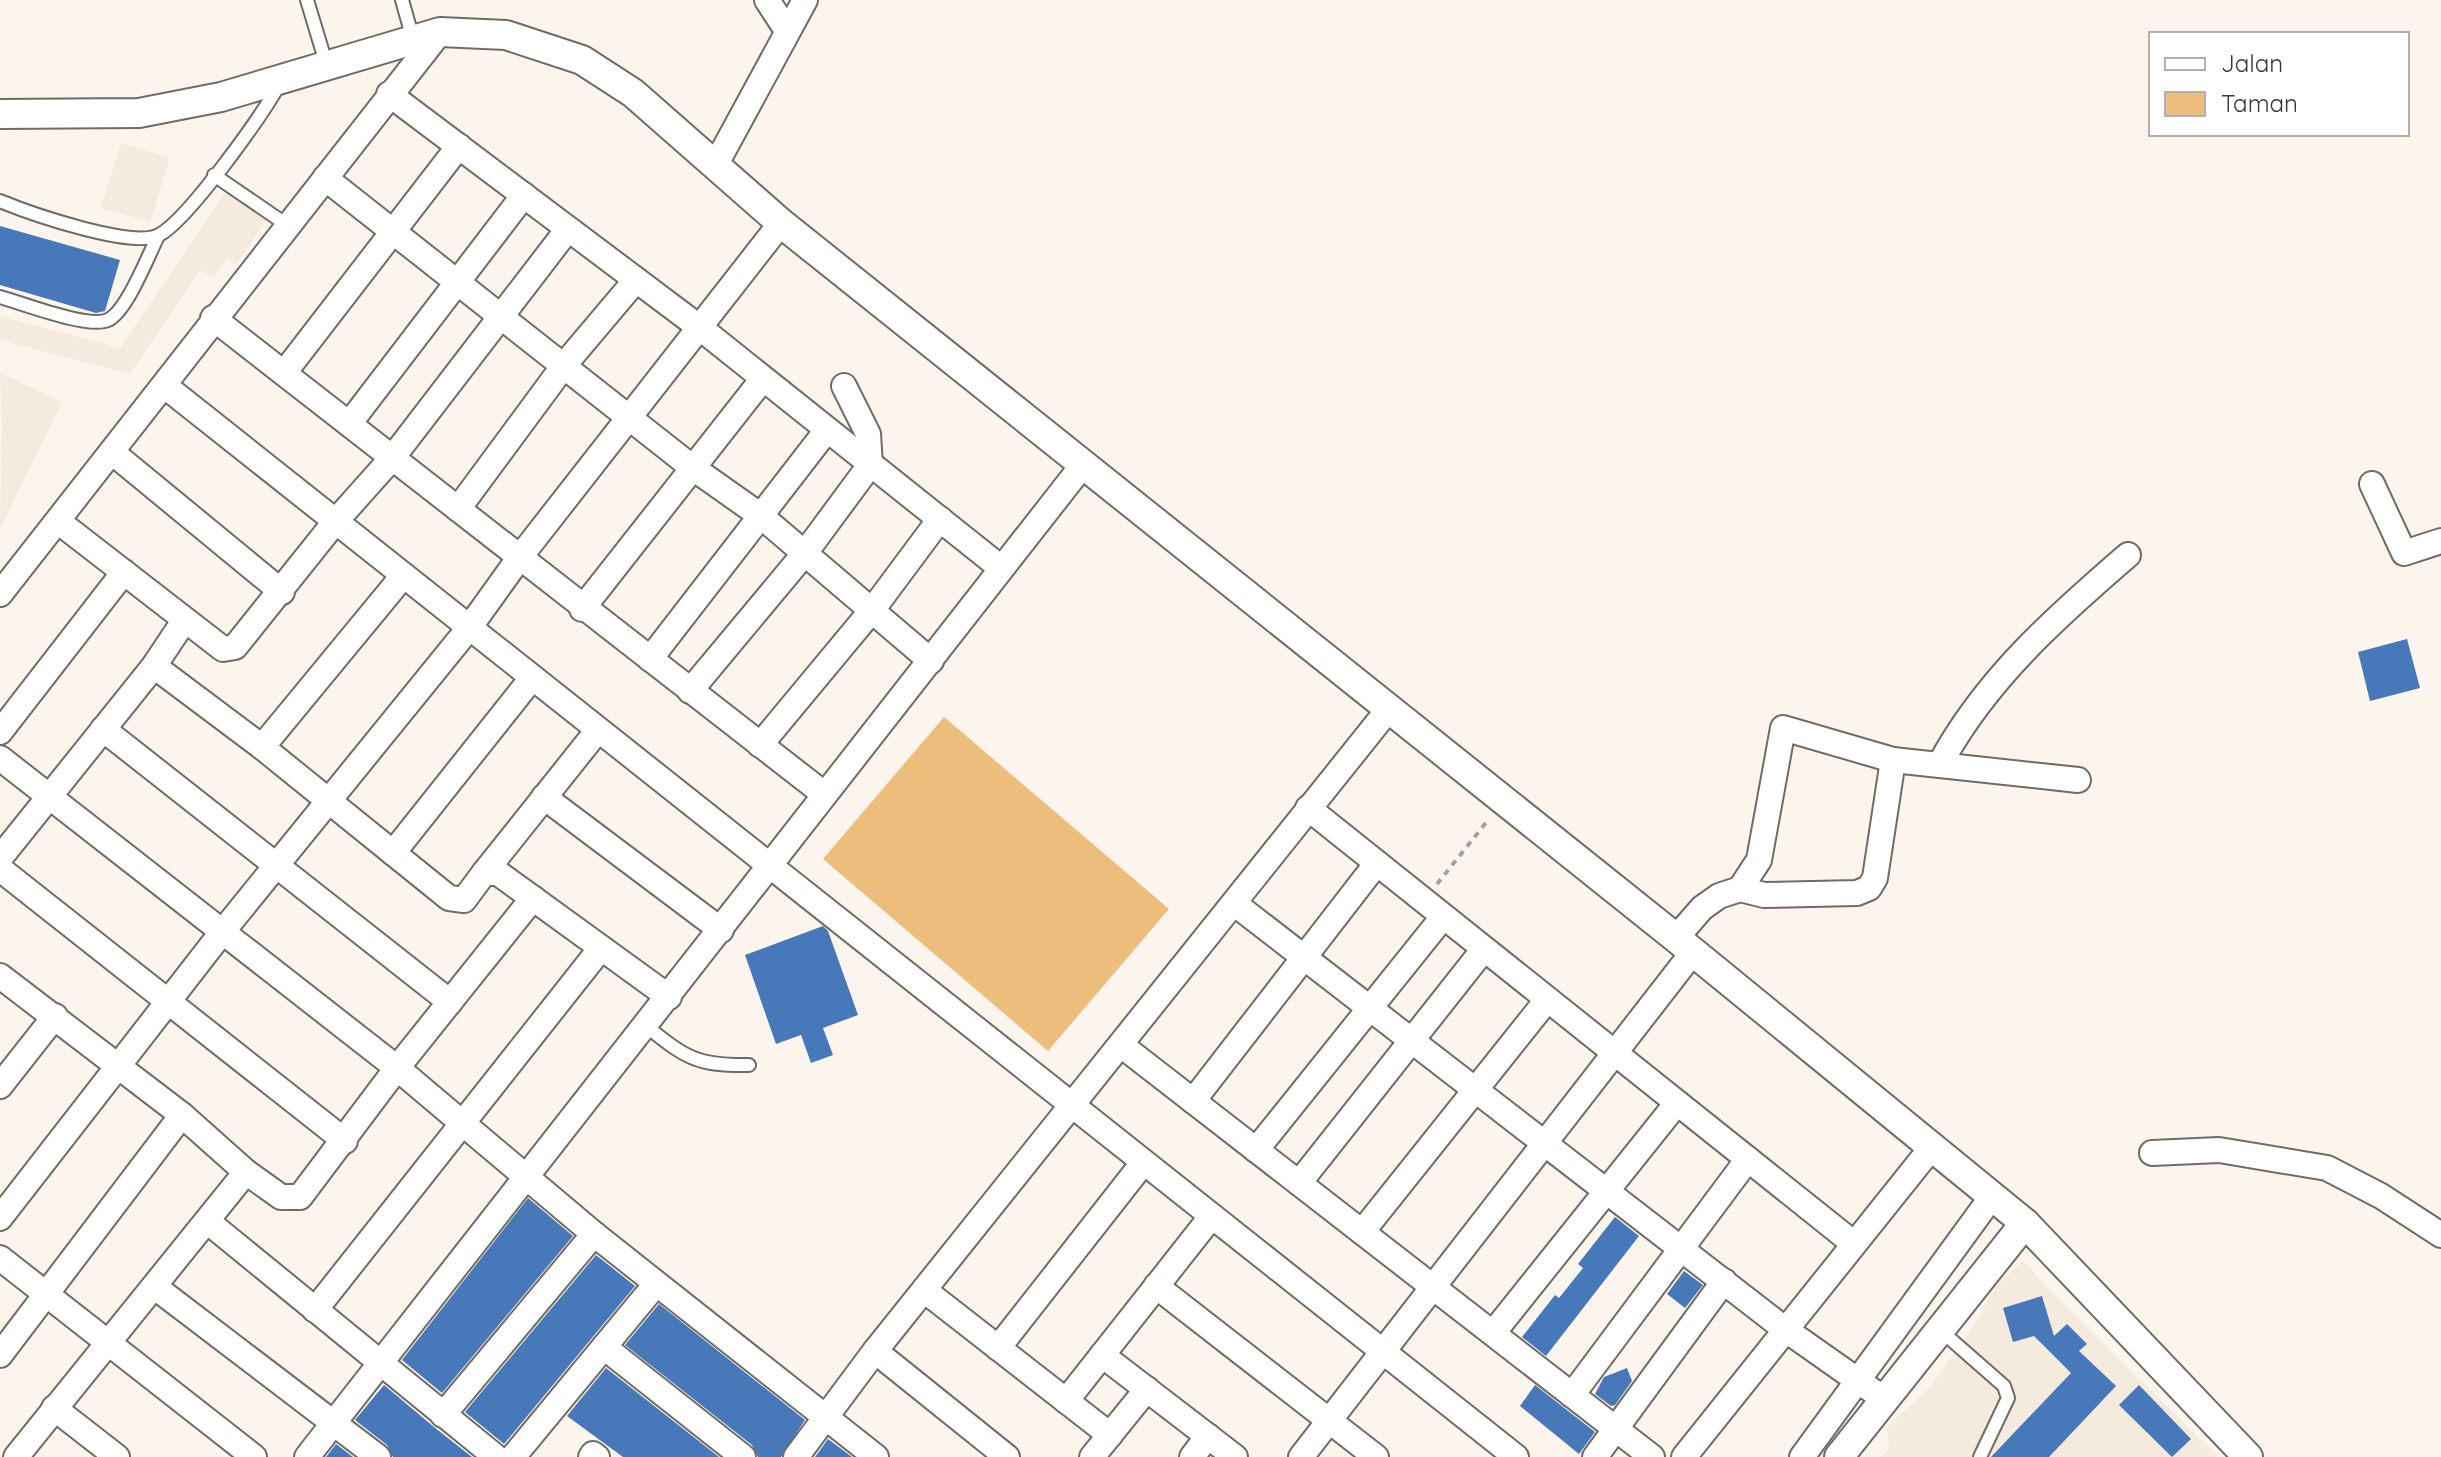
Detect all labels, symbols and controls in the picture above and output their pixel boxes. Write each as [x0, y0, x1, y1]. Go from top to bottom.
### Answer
legend [2149, 32, 2409, 136]
text: Jalan [2221, 48, 2283, 78]
text: Taman [2221, 88, 2298, 118]

